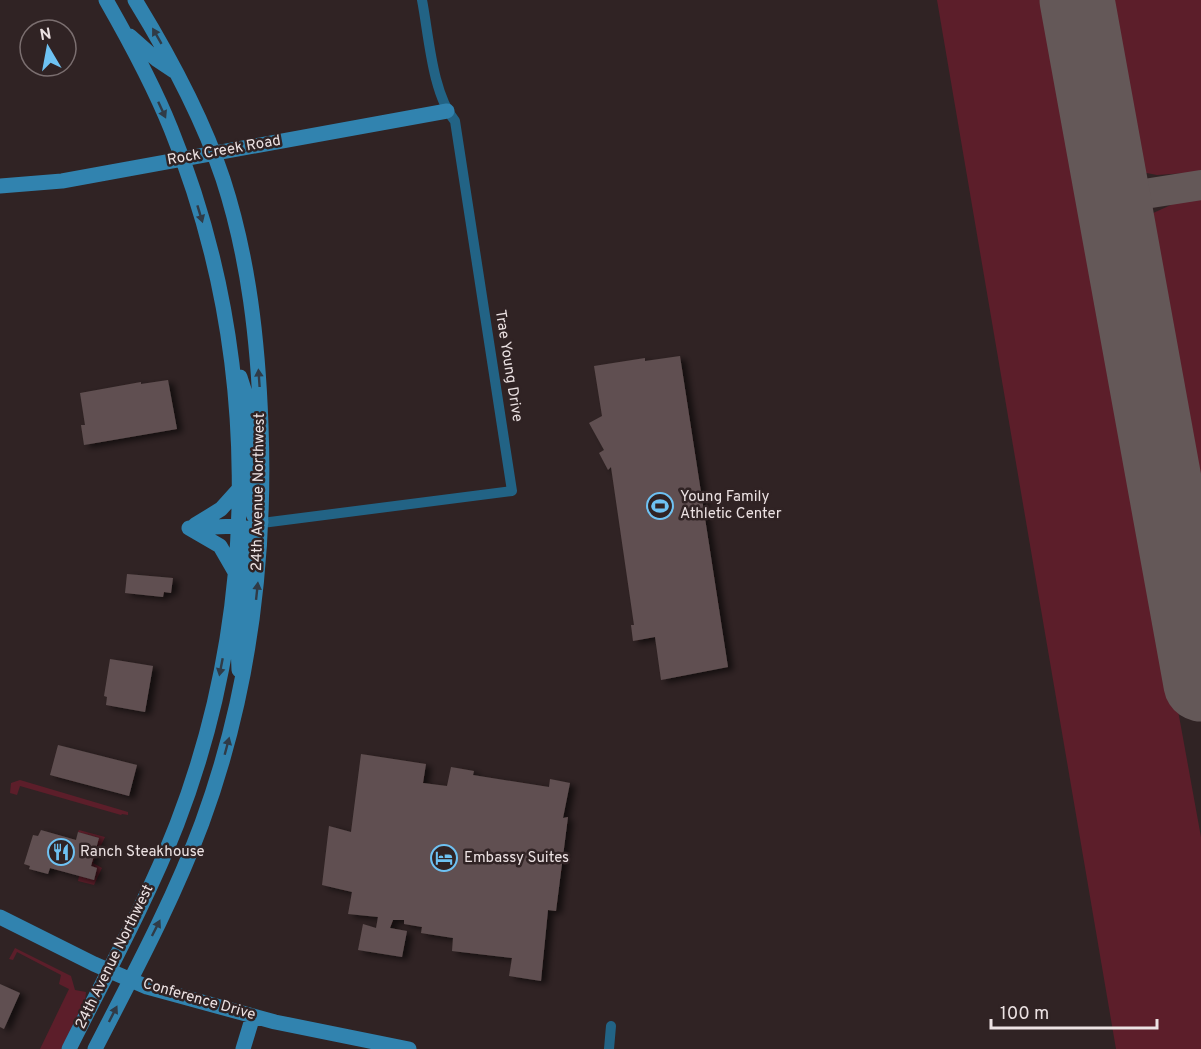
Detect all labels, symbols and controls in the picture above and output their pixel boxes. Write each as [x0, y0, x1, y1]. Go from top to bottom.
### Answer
north arrow [18, 18, 78, 78]
text: N [38, 24, 53, 46]
one-way arrow [151, 28, 162, 44]
one-way arrow [158, 102, 167, 119]
street label: Rock Creek Road [166, 132, 282, 170]
one-way arrow [195, 205, 205, 223]
street label: Trae Young Drive [490, 309, 526, 423]
one-way arrow [254, 369, 264, 388]
street label: 24th Avenue Northwest [248, 413, 270, 571]
place label: Young Family Athletic Center [680, 488, 782, 524]
sports icon: Young Family Athletic Center [645, 491, 675, 521]
one-way arrow [252, 581, 261, 600]
one-way arrow [216, 658, 225, 677]
one-way arrow [223, 737, 232, 755]
restaurant icon: Ranch Steakhouse [46, 837, 76, 867]
place label: Ranch Steakhouse [80, 843, 205, 862]
hotel icon: Embassy Suites [429, 843, 459, 873]
place label: Embassy Suites [464, 849, 569, 868]
street label: 24th Avenue Northwest [72, 882, 158, 1032]
one-way arrow [152, 919, 161, 936]
street label: Conference Drive [140, 975, 258, 1025]
scale bar [991, 992, 1158, 1030]
text: 100 m [1000, 1003, 1049, 1026]
one-way arrow [108, 1006, 117, 1023]

